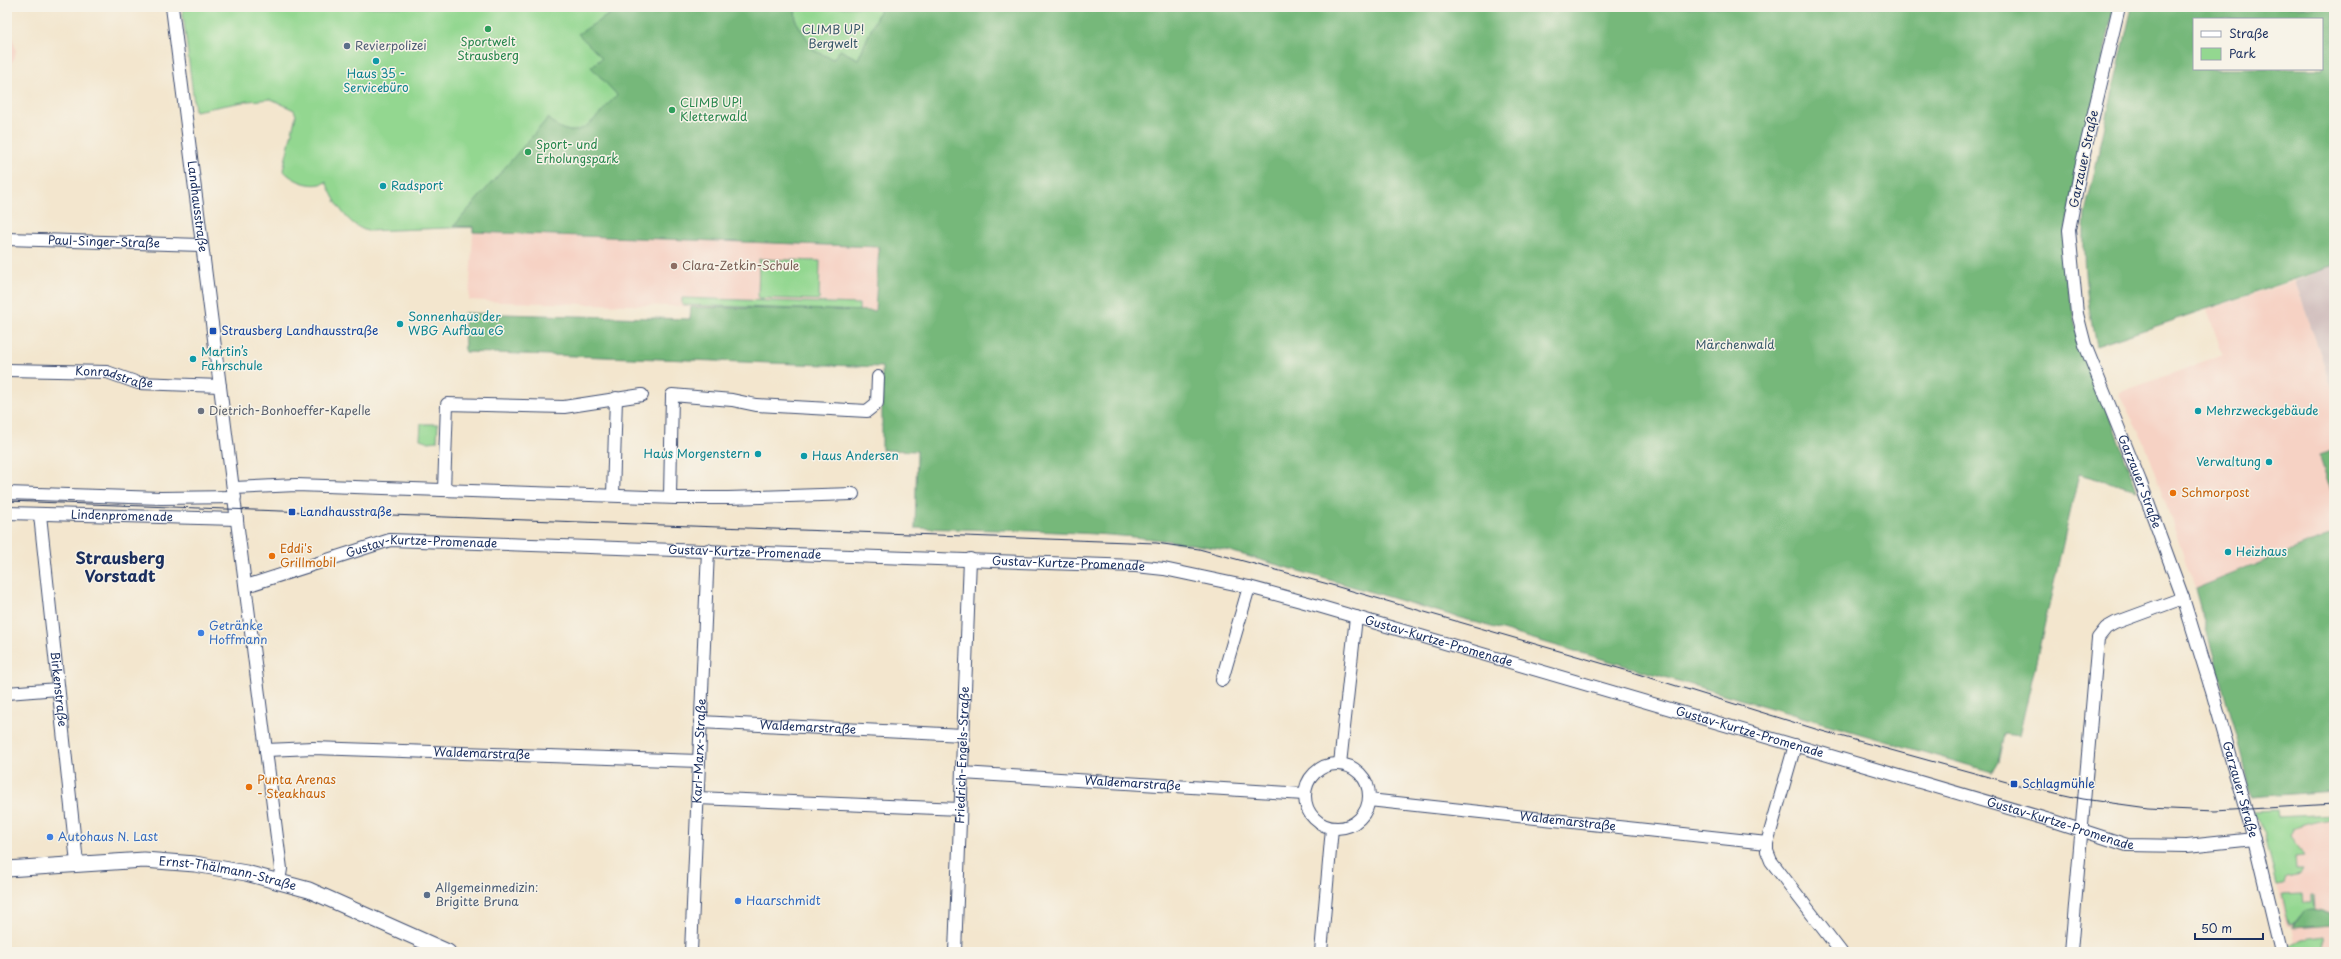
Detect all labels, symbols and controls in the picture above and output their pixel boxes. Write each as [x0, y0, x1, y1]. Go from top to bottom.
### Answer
legend [2193, 18, 2323, 70]
park label: CLIMB UP! Bergwelt [802, 20, 864, 52]
marker: Sportwelt Strausberg [483, 24, 493, 34]
text: Straße [2229, 24, 2269, 42]
place label: Sportwelt Strausberg [457, 32, 519, 64]
place label: Revierpolizei [355, 36, 427, 54]
marker: Revierpolizei [342, 41, 352, 51]
text: Park [2229, 44, 2256, 62]
marker: Haus 35 - Servicebüro [371, 56, 381, 66]
place label: Haus 35 - Servicebüro [343, 64, 409, 96]
place label: CLIMB UP! Kletterwald [680, 93, 748, 125]
marker: CLIMB UP! Kletterwald [667, 105, 677, 115]
street label: Garzauer Straße [2064, 108, 2102, 209]
place label: Sport- und Erholungspark [536, 135, 619, 167]
marker: Sport- und Erholungspark [523, 147, 533, 157]
street label: Landhausstraße [184, 160, 213, 253]
place label: Radsport [391, 176, 443, 194]
marker: Radsport [378, 181, 388, 191]
street label: Paul-Singer-Straße [48, 230, 160, 252]
place label: Clara-Zetkin-Schule [682, 256, 800, 274]
marker: Clara-Zetkin-Schule [669, 261, 679, 271]
place label: Sonnenhaus der WBG Aufbau eG [408, 307, 504, 339]
marker: Sonnenhaus der WBG Aufbau eG [395, 319, 405, 329]
place label: Strausberg Landhausstraße [221, 321, 378, 339]
marker: Strausberg Landhausstraße [208, 326, 218, 336]
park label: Märchenwald [1696, 335, 1775, 353]
place label: Martin’s Fahrschule [201, 342, 263, 374]
marker: Martin’s Fahrschule [188, 354, 198, 364]
street label: Konradstraße [75, 361, 153, 392]
place label: Dietrich-Bonhoeffer-Kapelle [209, 401, 371, 419]
place label: Mehrzweckgebäude [2206, 401, 2319, 419]
marker: Dietrich-Bonhoeffer-Kapelle [196, 406, 206, 416]
marker: Mehrzweckgebäude [2193, 406, 2203, 416]
street label: Garzauer Straße [2114, 431, 2167, 531]
place label: Haus Morgenstern [644, 444, 750, 462]
place label: Haus Andersen [812, 446, 899, 464]
marker: Haus Morgenstern [753, 449, 763, 459]
marker: Haus Andersen [799, 451, 809, 461]
place label: Verwaltung [2196, 452, 2261, 470]
marker: Verwaltung [2264, 457, 2274, 467]
place label: Schmorpost [2181, 483, 2250, 501]
marker: Schmorpost [2168, 488, 2178, 498]
place label: Landhausstraße [300, 502, 392, 520]
street label: Lindenpromenade [71, 505, 173, 525]
marker: Landhausstraße [287, 507, 297, 517]
street label: Gustav-Kurtze-Promenade [343, 530, 498, 562]
place label: Eddi's Grillmobil [280, 539, 336, 571]
street label: Gustav-Kurtze-Promenade [668, 540, 822, 563]
place label: Heizhaus [2236, 542, 2288, 560]
district label: Strausberg Vorstadt [75, 545, 165, 587]
marker: Heizhaus [2223, 547, 2233, 557]
marker: Eddi's Grillmobil [267, 551, 277, 561]
street label: Gustav-Kurtze-Promenade [992, 551, 1146, 575]
street label: Gustav-Kurtze-Promenade [1363, 610, 1515, 670]
place label: Getränke Hoffmann [209, 616, 267, 648]
marker: Getränke Hoffmann [196, 628, 206, 638]
street label: Birkenstraße [47, 650, 72, 728]
street label: Friedrich-Engels-Straße [950, 686, 973, 824]
street label: Karl-Marx-Straße [687, 698, 710, 804]
street label: Gustav-Kurtze-Promenade [1674, 701, 1826, 761]
street label: Waldemarstraße [759, 715, 857, 738]
street label: Garzauer Straße [2219, 739, 2263, 839]
street label: Waldemarstraße [433, 742, 530, 763]
place label: Punta Arenas - Steakhaus [257, 770, 337, 802]
street label: Waldemarstraße [1084, 771, 1182, 794]
place label: Schlagmühle [2022, 774, 2095, 792]
marker: Schlagmühle [2009, 779, 2019, 789]
marker: Punta Arenas - Steakhaus [244, 782, 254, 792]
street label: Gustav-Kurtze-Promenade [1985, 792, 2134, 853]
street label: Waldemarstraße [1519, 806, 1617, 835]
place label: Autohaus N. Last [58, 827, 158, 845]
marker: Autohaus N. Last [45, 832, 55, 842]
street label: Ernst-Thälmann-Straße [158, 851, 298, 894]
place label: Allgemeinmedizin: Brigitte Bruna [435, 878, 538, 910]
marker: Allgemeinmedizin: Brigitte Bruna [422, 890, 432, 900]
place label: Haarschmidt [746, 891, 821, 909]
marker: Haarschmidt [733, 896, 743, 906]
scale bar [2195, 915, 2263, 941]
text: 50 m [2201, 919, 2232, 937]

